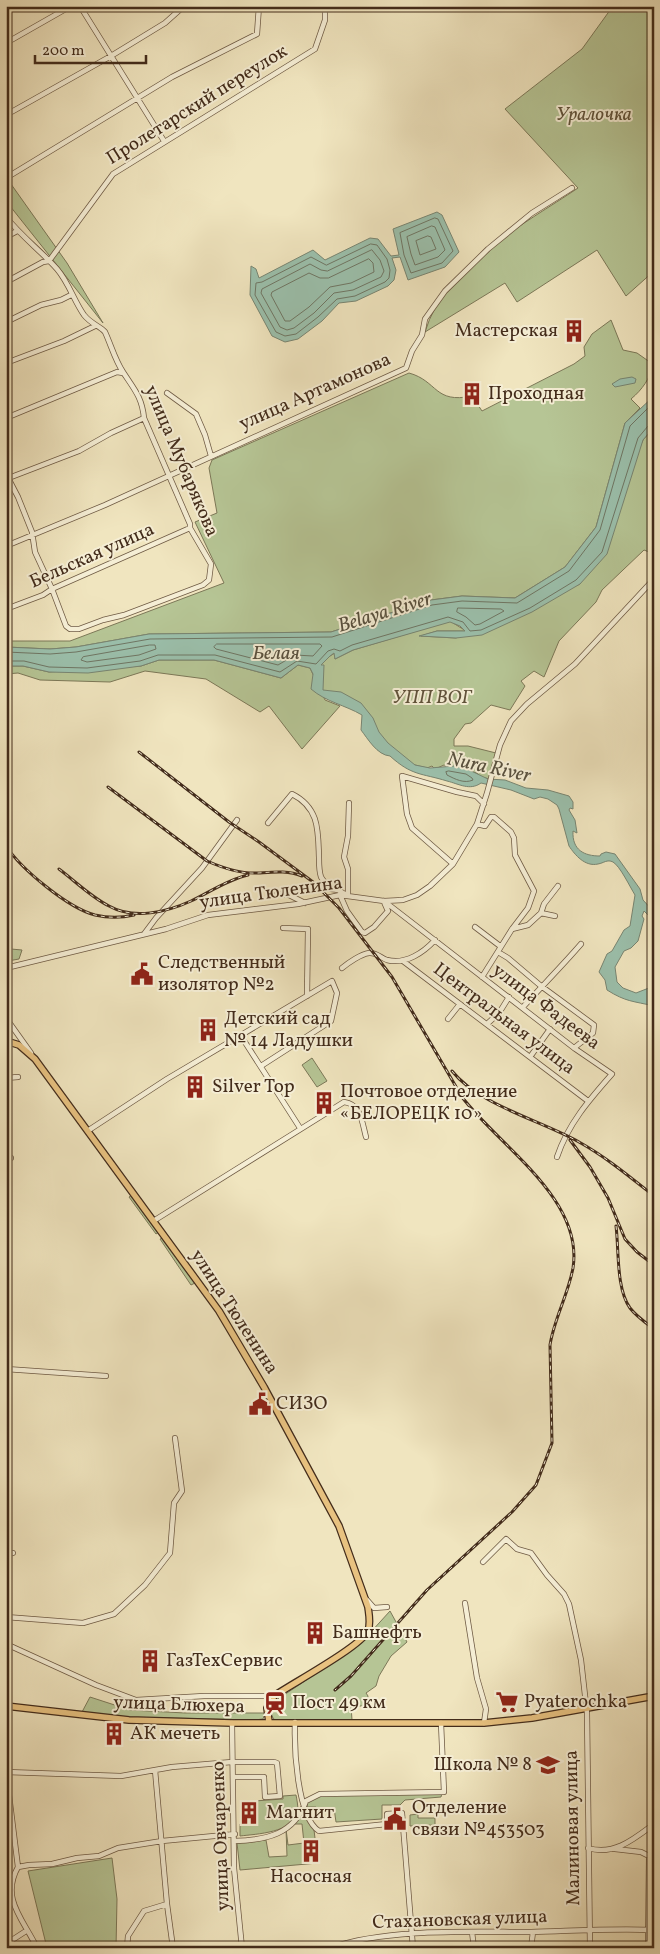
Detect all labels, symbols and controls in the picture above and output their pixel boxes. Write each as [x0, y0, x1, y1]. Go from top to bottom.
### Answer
scale bar [35, 32, 146, 64]
street label: Пролетарский переулок [101, 39, 293, 171]
text: 200 m [42, 41, 85, 62]
park label: Уралочка [556, 102, 632, 128]
place label: Мастерская [455, 318, 558, 344]
building icon: Мастерская [561, 318, 587, 344]
street label: улица Артамонова [235, 347, 395, 437]
street label: улица Мубарякова [137, 381, 225, 541]
building icon: Проходная [459, 381, 485, 407]
place label: Проходная [488, 381, 584, 407]
street label: Бельская улица [25, 517, 159, 595]
water label: Belaya River [334, 585, 436, 641]
water label: Белая [252, 640, 300, 668]
park label: УПП ВОГ [392, 685, 472, 711]
water label: Nura River [444, 745, 534, 791]
street label: улица Тюленина [198, 870, 344, 916]
place label: Следственный изолятор №2 [158, 950, 285, 998]
street label: Центральная улица [427, 957, 581, 1081]
street label: улица Фадеева [487, 958, 605, 1056]
public building icon: Следственный изолятор №2 [129, 961, 155, 987]
place label: Детский сад № 14 Ладушки [224, 1006, 353, 1054]
building icon: Детский сад № 14 Ладушки [195, 1017, 221, 1043]
building icon: Silver Top [182, 1074, 208, 1100]
place label: Silver Top [212, 1074, 295, 1100]
place label: Почтовое отделение «БЕЛОРЕЦК 10» [340, 1079, 517, 1127]
building icon: Почтовое отделение «БЕЛОРЕЦК 10» [311, 1090, 337, 1116]
street label: улица Тюленина [184, 1244, 284, 1380]
public building icon: СИЗО [247, 1391, 273, 1417]
place label: СИЗО [276, 1391, 328, 1417]
building icon: Башнефть [302, 1620, 328, 1646]
place label: Башнефть [332, 1620, 422, 1646]
building icon: ГазТехСервис [137, 1648, 163, 1674]
place label: ГазТехСервис [166, 1648, 283, 1674]
supermarket icon: Pyaterochka [494, 1689, 520, 1715]
place label: Pyaterochka [524, 1689, 627, 1715]
street label: улица Блюхера [113, 1690, 245, 1720]
station icon: Пост 49 км [262, 1690, 288, 1716]
place label: Пост 49 км [292, 1690, 386, 1716]
building icon: АК мечеть [101, 1721, 127, 1747]
place label: АК мечеть [130, 1721, 220, 1747]
street label: Малиновая улица [559, 1750, 587, 1906]
place label: Школа № 8 [434, 1752, 532, 1778]
school or university icon: Школа № 8 [535, 1752, 561, 1778]
street label: улица Овчаренко [205, 1761, 237, 1911]
place label: Отделение связи №453503 [412, 1795, 545, 1843]
building icon: Магнит [236, 1800, 262, 1826]
place label: Магнит [266, 1800, 334, 1826]
public building icon: Отделение связи №453503 [382, 1806, 408, 1832]
building icon: Насосная [298, 1838, 324, 1864]
place label: Насосная [270, 1864, 352, 1890]
street label: Стахановская улица [372, 1904, 548, 1936]

